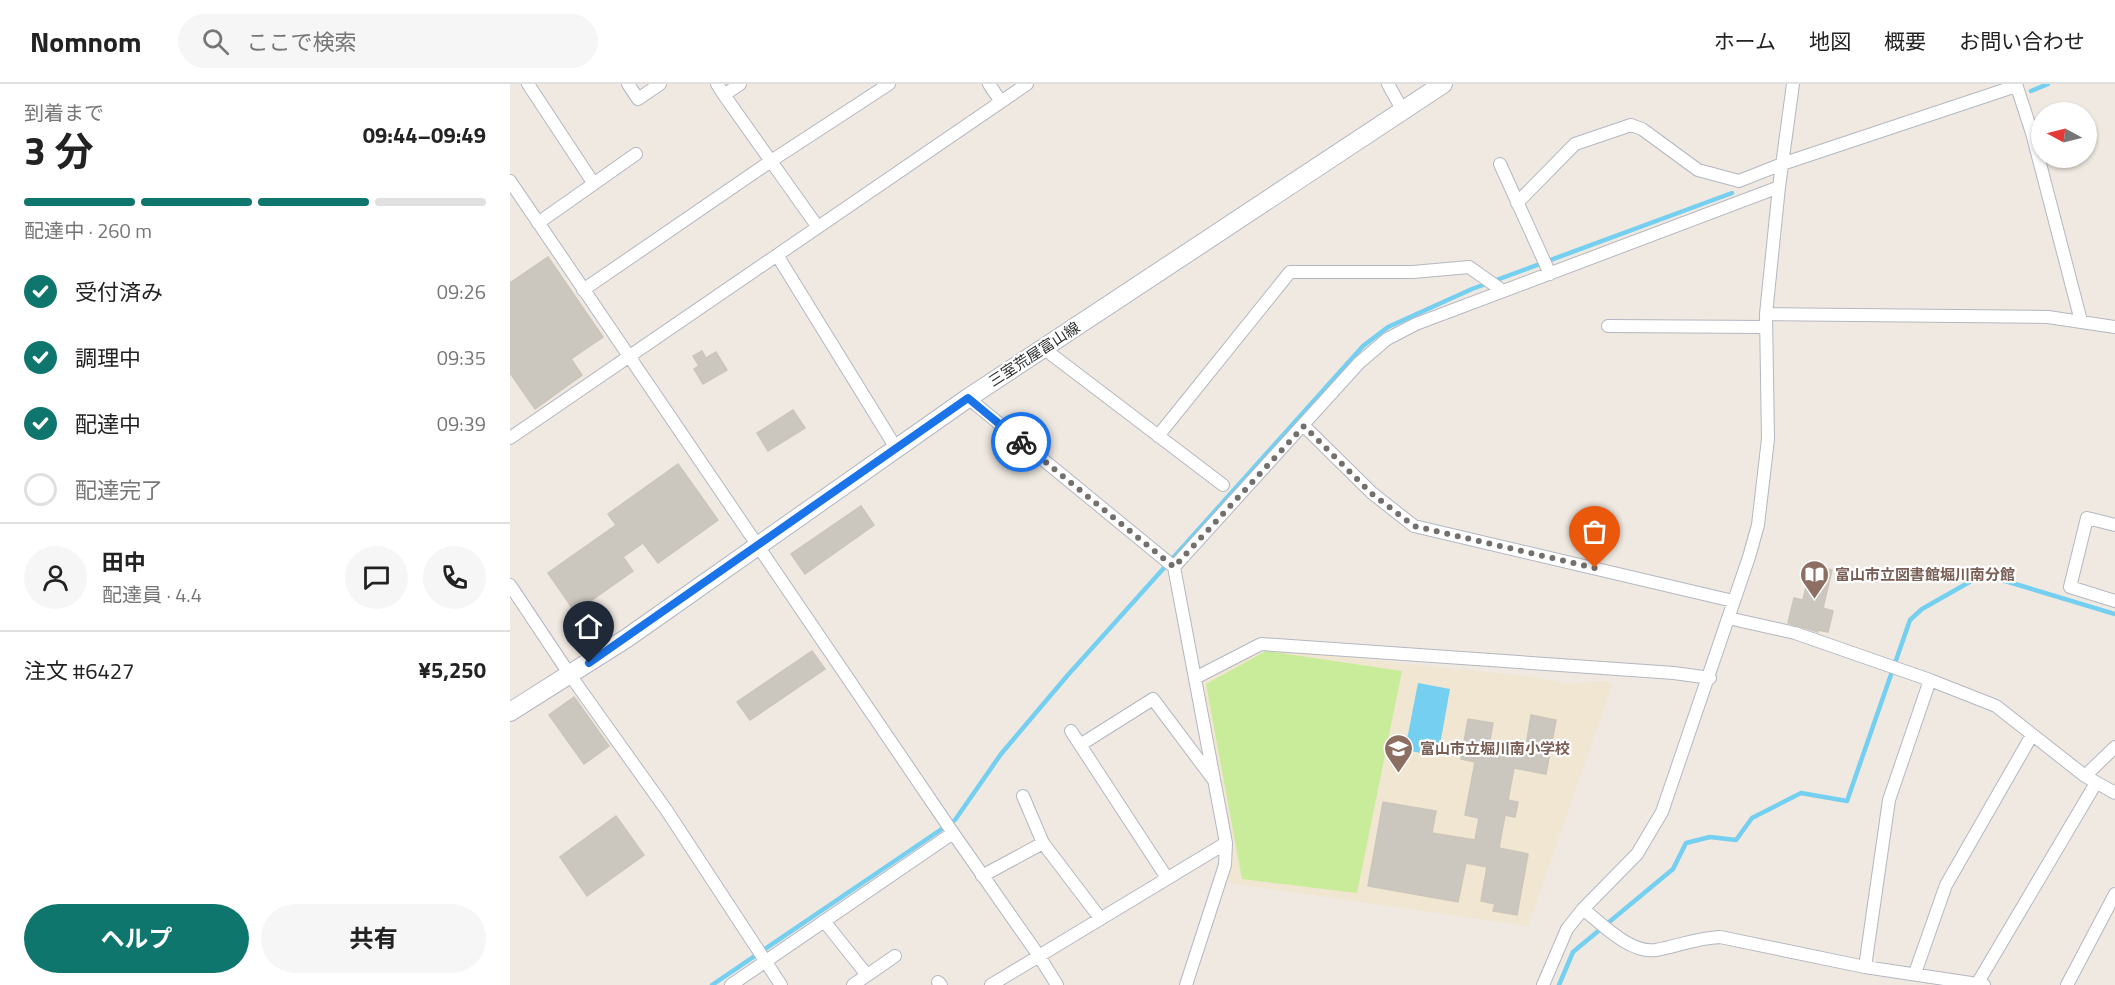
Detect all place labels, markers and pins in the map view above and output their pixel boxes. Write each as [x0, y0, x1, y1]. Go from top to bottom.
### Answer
pin [1569, 506, 1620, 568]
library icon: 富山市立図書館堀川南分館 [1798, 558, 1830, 600]
place label: 富山市立図書館堀川南分館 [1835, 563, 2015, 586]
pin [563, 601, 614, 663]
school or university icon: 富山市立堀川南小学校 [1383, 732, 1415, 774]
place label: 富山市立堀川南小学校 [1420, 737, 1570, 760]

